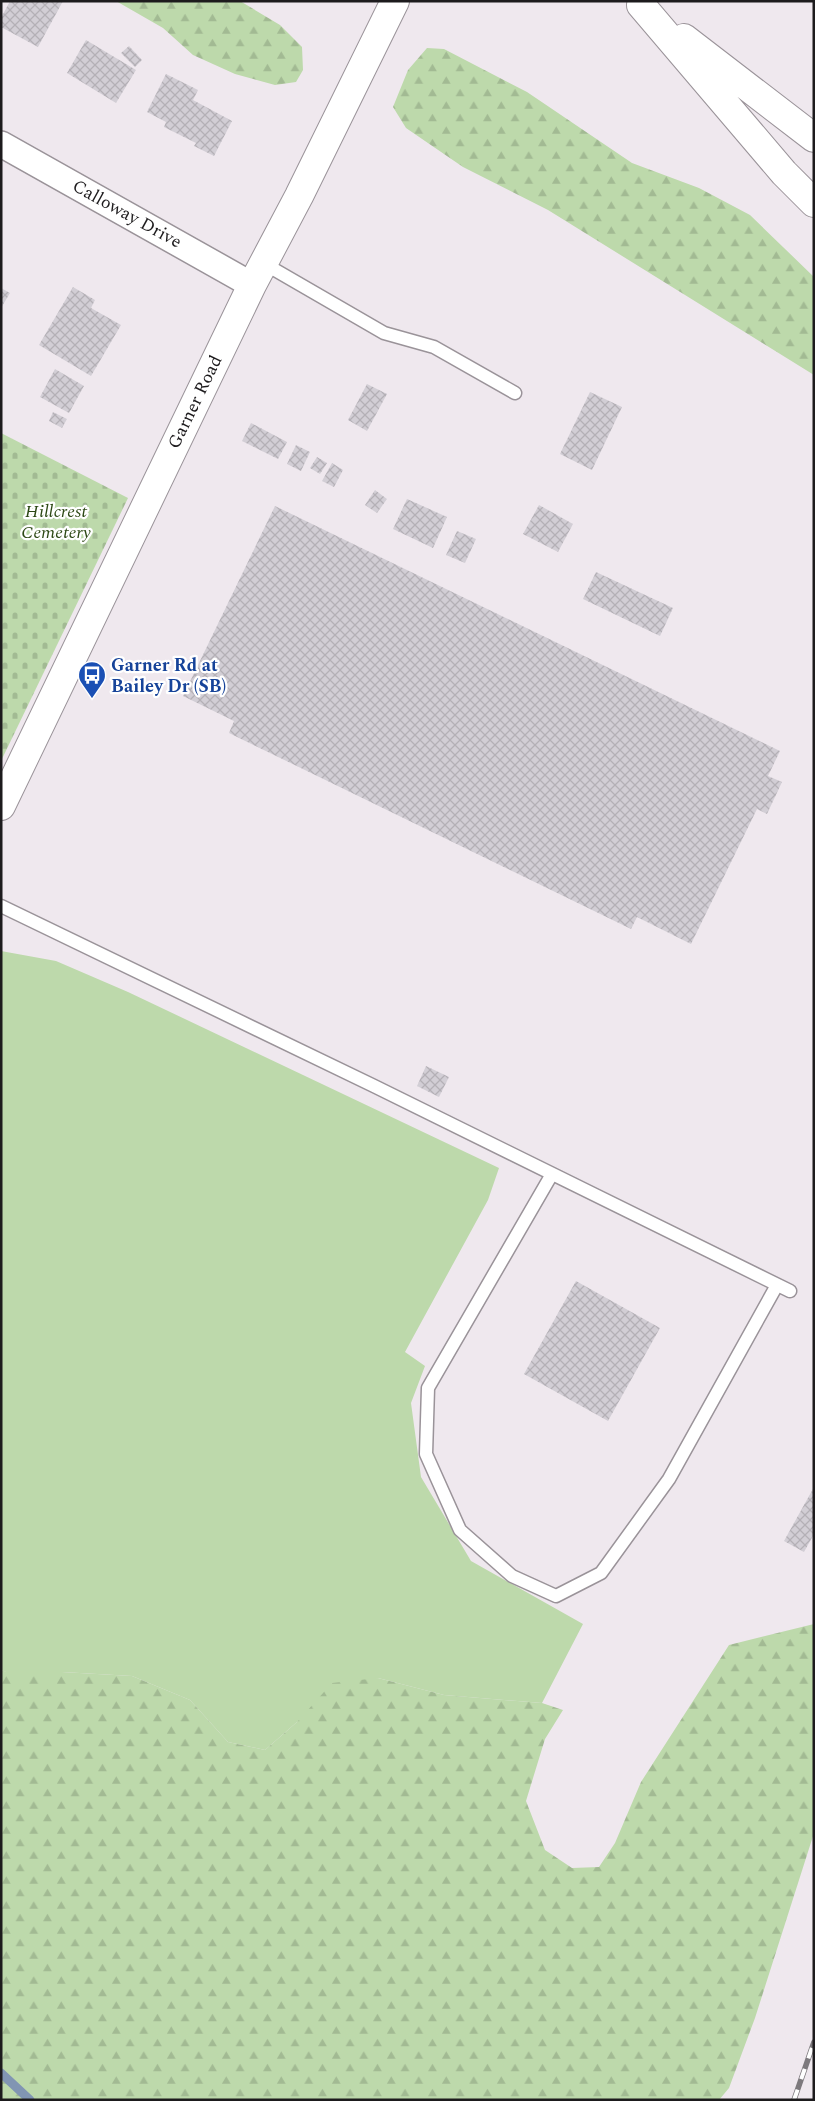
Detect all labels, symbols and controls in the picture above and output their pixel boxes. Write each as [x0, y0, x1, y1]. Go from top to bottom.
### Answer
street label: Calloway Drive [67, 173, 187, 255]
street label: Garner Road [161, 351, 229, 453]
park label: Hillcrest Cemetery [21, 498, 91, 546]
place label: Garner Rd at Bailey Dr (SB) [111, 652, 226, 700]
bus stop icon: Garner Rd at Bailey Dr (SB) [77, 660, 107, 699]

